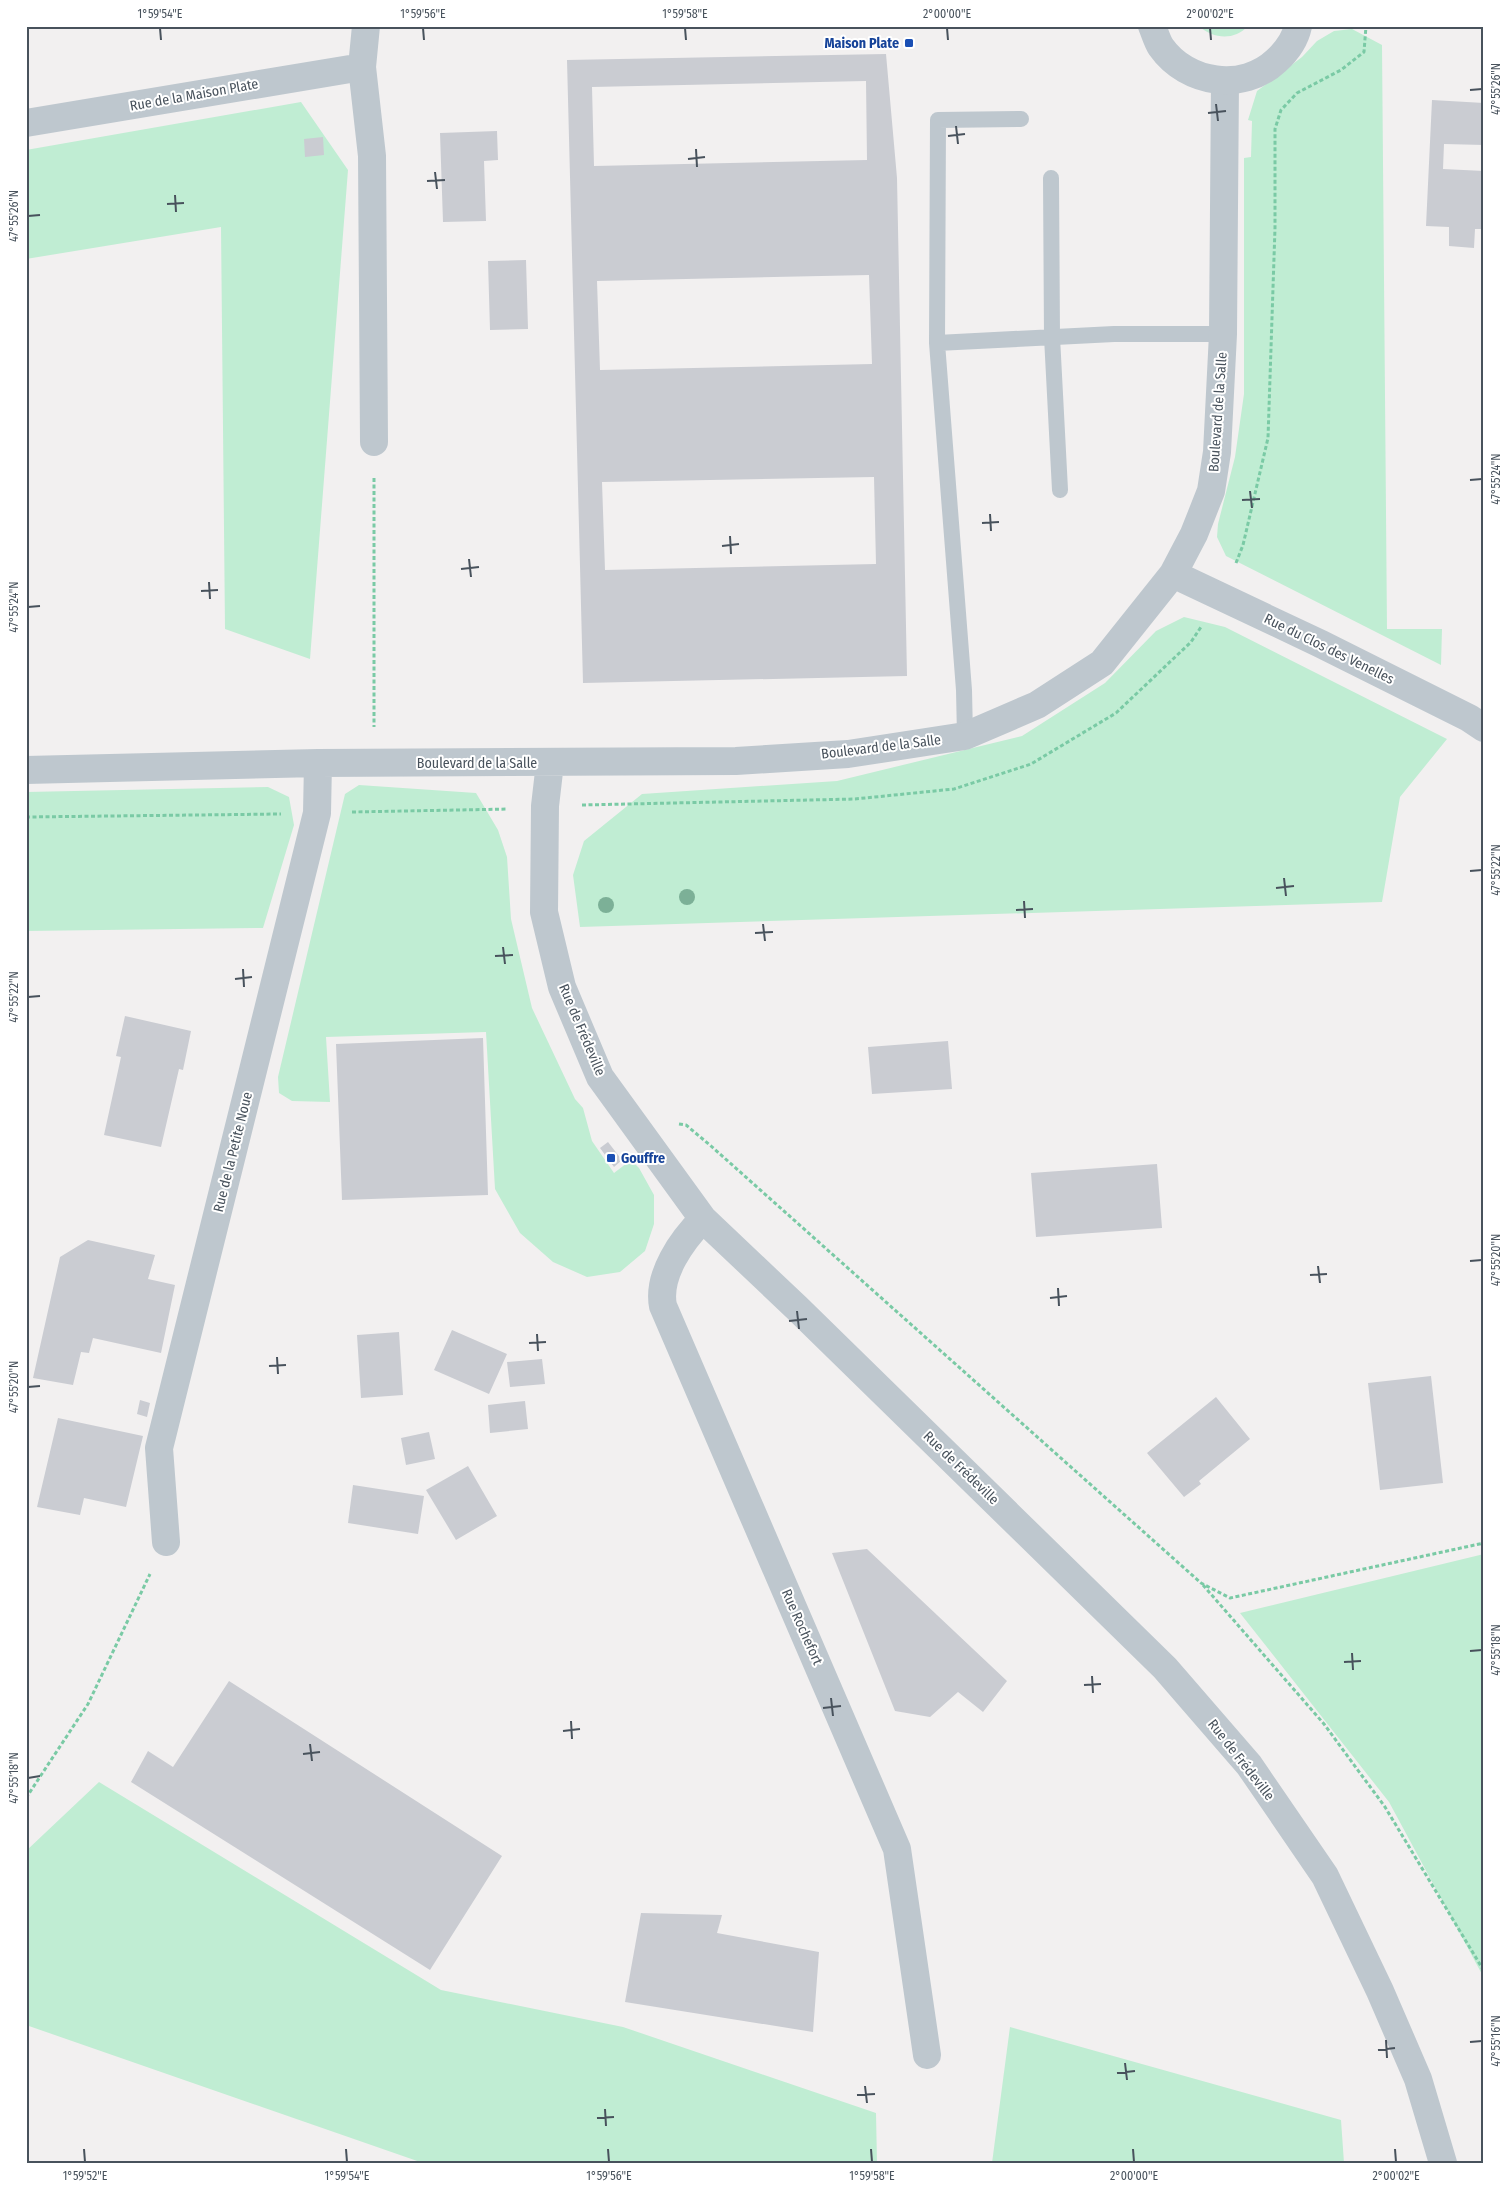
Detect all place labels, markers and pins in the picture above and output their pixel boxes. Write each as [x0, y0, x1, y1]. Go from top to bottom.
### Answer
place label: Maison Plate [825, 35, 899, 52]
marker: Maison Plate [903, 37, 915, 49]
place label: Gouffre [621, 1150, 665, 1167]
marker: Gouffre [605, 1152, 617, 1164]

